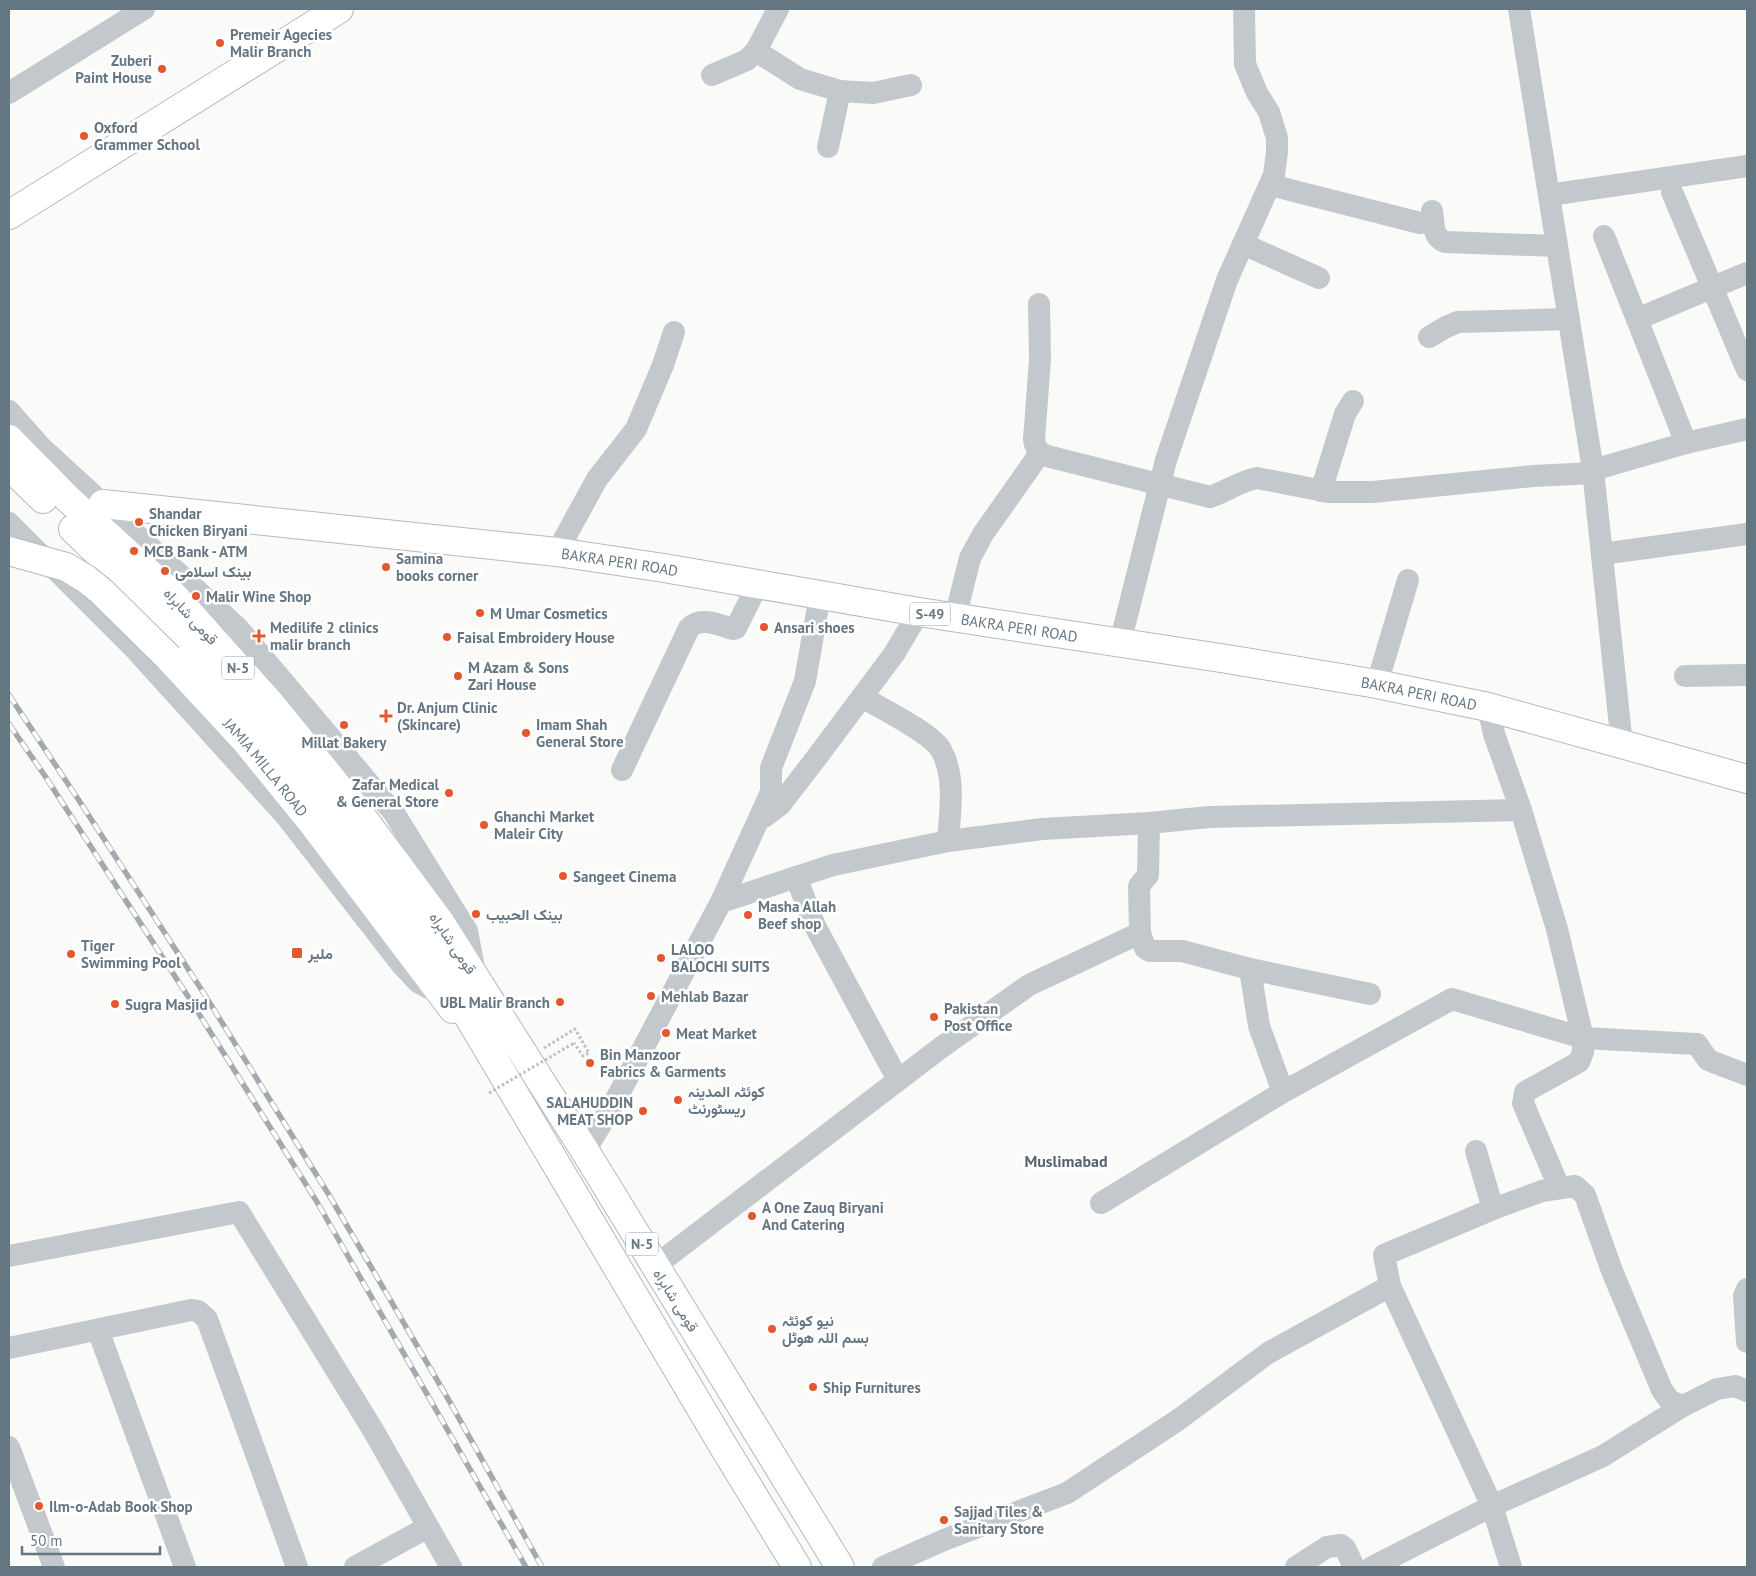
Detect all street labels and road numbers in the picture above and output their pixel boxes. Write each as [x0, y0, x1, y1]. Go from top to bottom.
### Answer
street label: BAKRA PERI ROAD [560, 543, 680, 580]
street label: قومی شاہراہ [159, 584, 222, 649]
road number: S-49 [910, 602, 950, 626]
street label: BAKRA PERI ROAD [960, 609, 1079, 646]
road number: N-5 [222, 656, 254, 680]
street label: BAKRA PERI ROAD [1360, 672, 1479, 714]
street label: JAMIA MILLA ROAD [219, 713, 313, 820]
street label: قومی شاہراہ [424, 908, 481, 978]
road number: N-5 [626, 1232, 658, 1256]
street label: قومی شاہراہ [648, 1265, 703, 1336]

